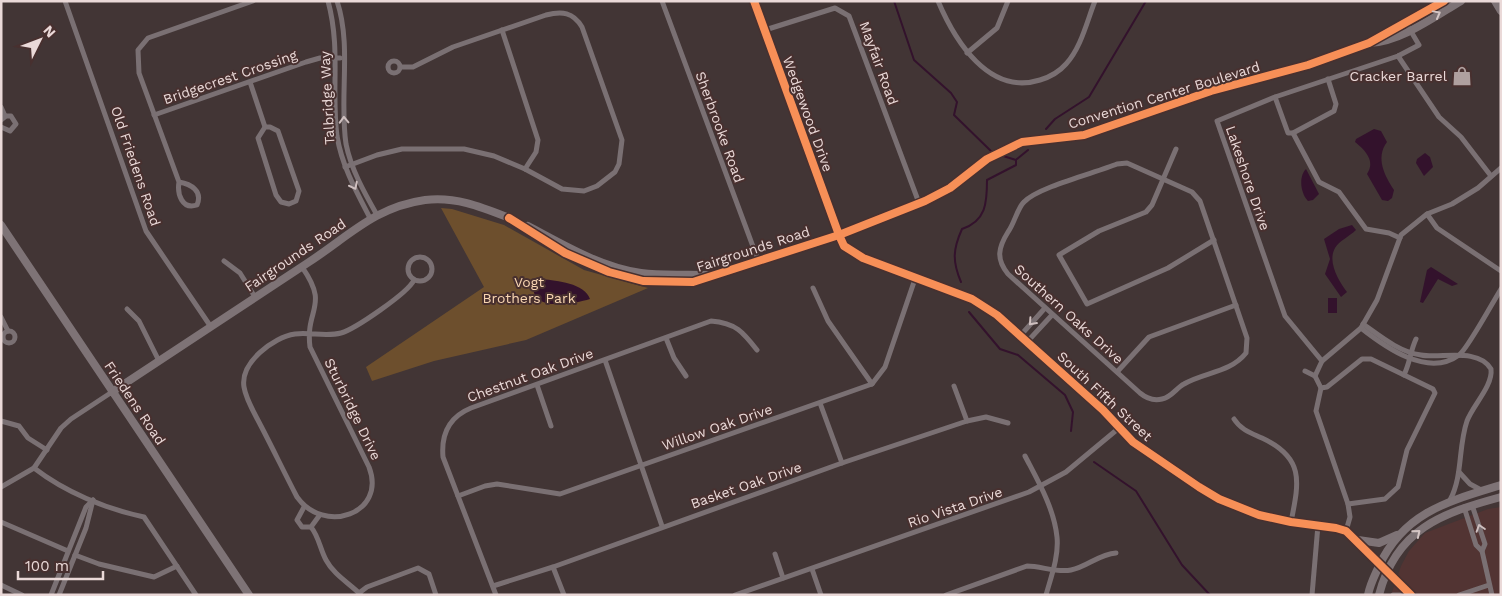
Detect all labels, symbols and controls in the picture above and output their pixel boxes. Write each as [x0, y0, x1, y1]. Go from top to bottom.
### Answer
one-way arrow [1432, 11, 1441, 21]
north arrow [15, 15, 65, 65]
street label: Mayfair Road [856, 19, 902, 107]
text: N [40, 22, 59, 41]
street label: Bridgecrest Crossing [161, 46, 299, 107]
street label: Talbridge Way [317, 50, 337, 145]
street label: Wedgewood Drive [780, 54, 836, 174]
street label: Convention Center Boulevard [1066, 58, 1262, 132]
shop icon: Cracker Barrel [1451, 65, 1473, 87]
place label: Cracker Barrel [1350, 68, 1448, 84]
street label: Sherbrooke Road [692, 69, 748, 185]
street label: Old Friedens Road [108, 104, 164, 228]
one-way arrow [339, 116, 350, 124]
street label: Lakeshore Drive [1223, 124, 1273, 232]
one-way arrow [348, 181, 358, 190]
street label: Fairgrounds Road [241, 215, 349, 295]
street label: Fairgrounds Road [694, 223, 812, 275]
street label: Southern Oaks Drive [1011, 261, 1127, 367]
park label: Vogt Brothers Park [482, 274, 576, 306]
one-way arrow [1029, 317, 1038, 326]
street label: Chestnut Oak Drive [465, 345, 595, 405]
street label: South Fifth Street [1054, 348, 1156, 444]
street label: Sturbridge Drive [321, 355, 385, 463]
street label: Friedens Road [101, 358, 169, 448]
street label: Willow Oak Drive [660, 401, 774, 453]
street label: Basket Oak Drive [688, 459, 804, 511]
street label: Rio Vista Drive [906, 483, 1004, 531]
one-way arrow [1475, 524, 1485, 533]
one-way arrow [1411, 531, 1420, 539]
scale bar [18, 548, 102, 580]
text: 100 m [25, 557, 69, 575]

